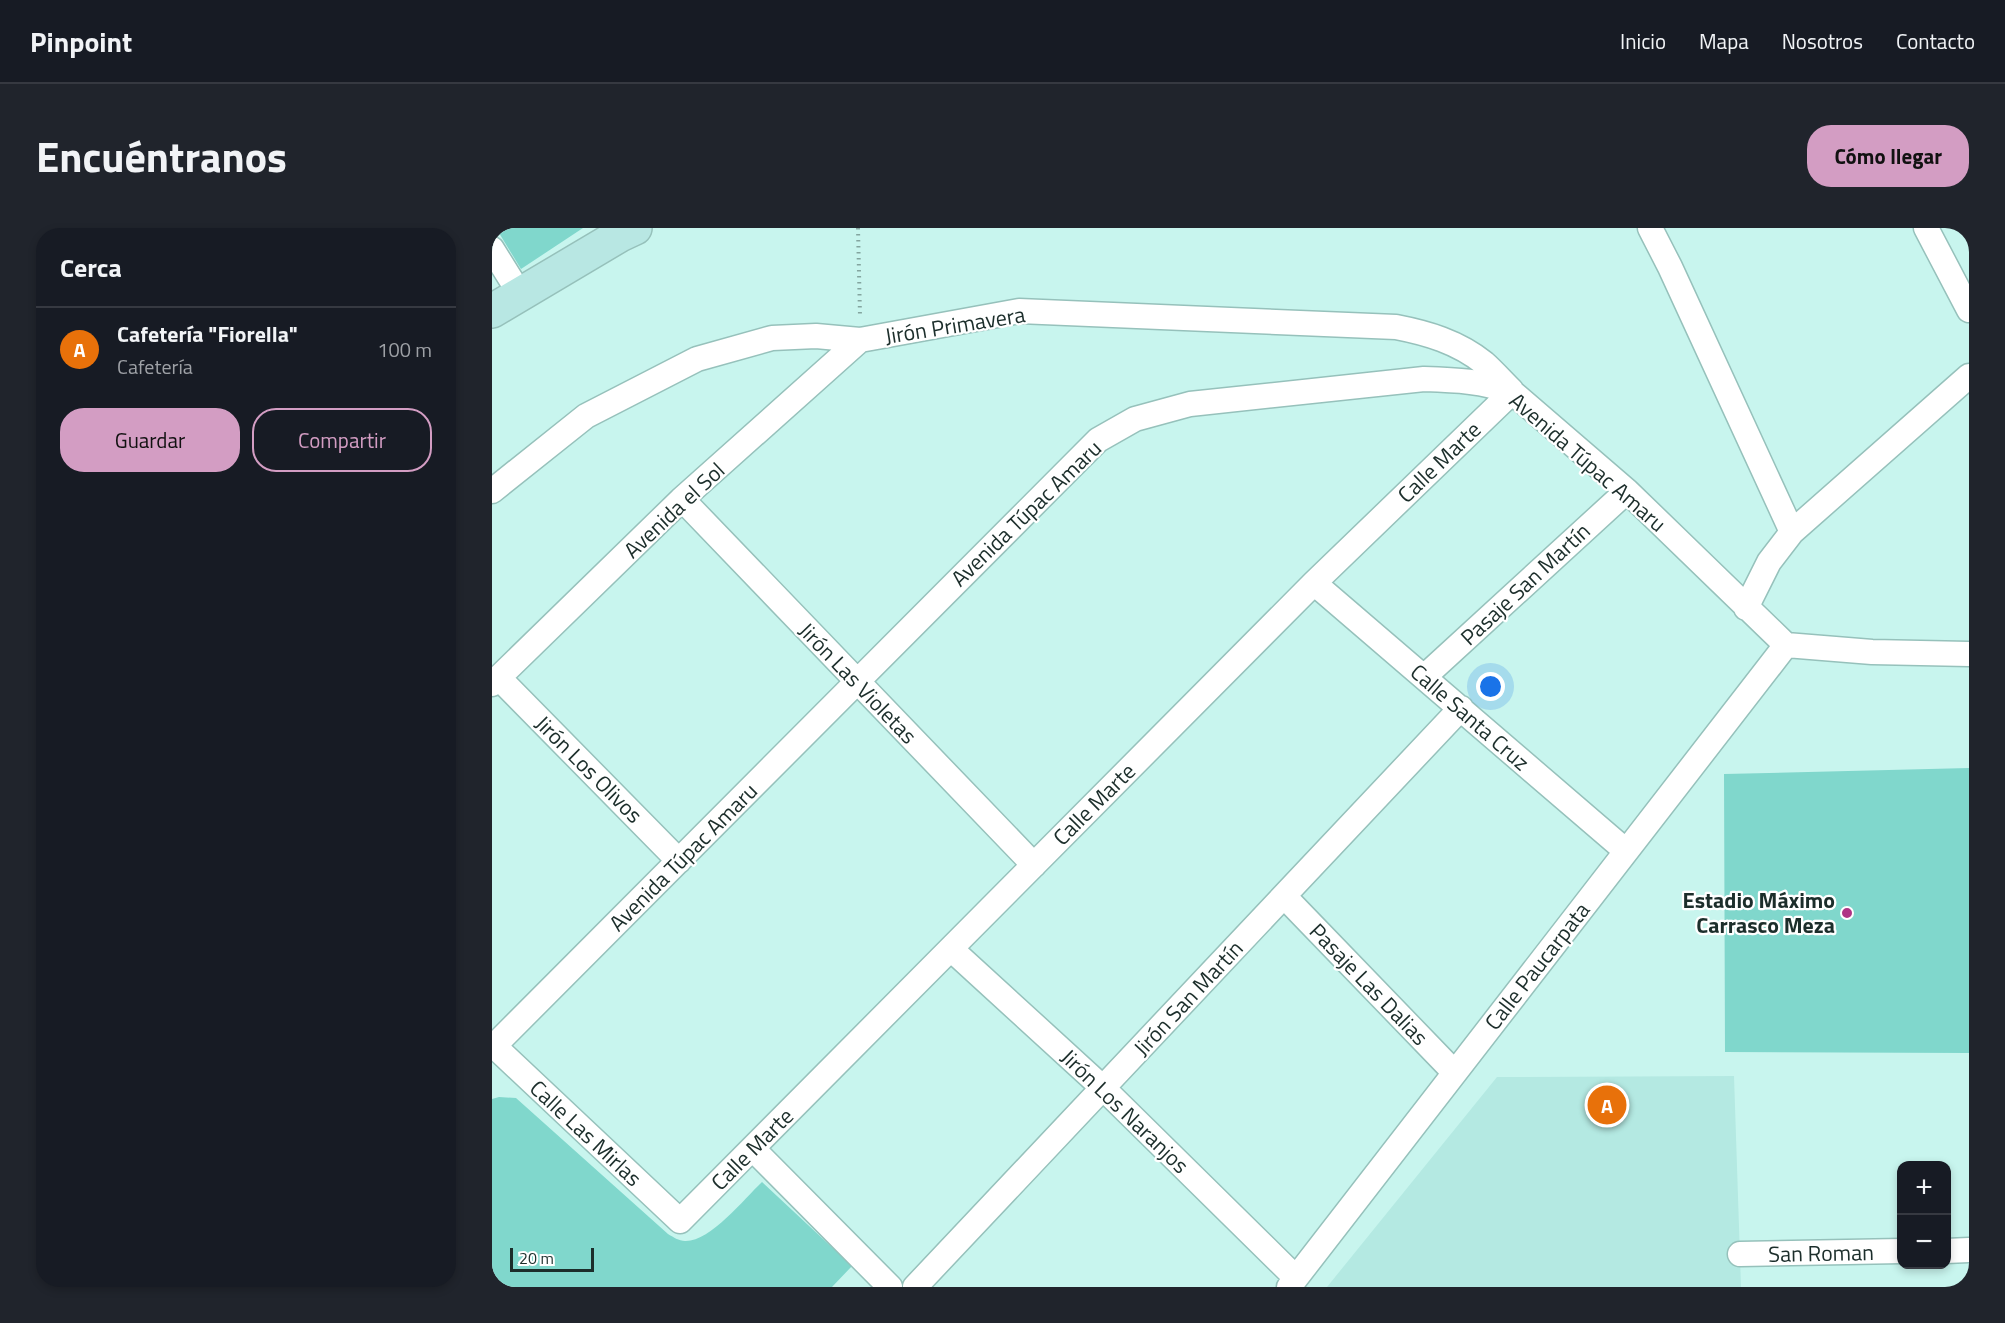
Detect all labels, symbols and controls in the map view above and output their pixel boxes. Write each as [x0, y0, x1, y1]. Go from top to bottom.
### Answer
text: Pinpoint [30, 20, 132, 63]
text: Inicio [1620, 25, 1666, 57]
text: Mapa [1699, 25, 1749, 57]
text: Nosotros [1782, 25, 1863, 57]
text: Contacto [1896, 25, 1975, 57]
text: Encuéntranos [36, 124, 287, 188]
button: Cómo llegar [1807, 125, 1969, 187]
text: Cerca [60, 248, 122, 287]
street label: Jirón Primavera [882, 297, 1028, 353]
text: Cafetería "Fiorella" [117, 317, 298, 351]
text: A [73, 334, 86, 365]
text: 100 m [377, 334, 432, 365]
text: Cafetería [117, 351, 193, 382]
street label: Avenida Túpac Amaru [1502, 384, 1674, 540]
button: Guardar [60, 408, 240, 472]
button: Compartir [252, 408, 432, 472]
street label: Calle Marte [1389, 413, 1489, 511]
street label: Avenida Túpac Amaru [943, 432, 1109, 594]
street label: Avenida el Sol [616, 454, 732, 566]
street label: Pasaje San Martín [1452, 515, 1598, 653]
street label: Jirón Las Violetas [791, 614, 925, 752]
street label: Calle Santa Cruz [1403, 655, 1537, 779]
your location [1476, 672, 1505, 701]
street label: Jirón Los Olivos [527, 707, 651, 831]
street label: Calle Marte [1045, 755, 1143, 853]
street label: Avenida Túpac Amaru [601, 775, 765, 939]
place label: Estadio Máximo Carrasco Meza [1682, 883, 1835, 942]
street label: Calle Paucarpata [1476, 895, 1598, 1037]
marker: Estadio Máximo Carrasco Meza [1840, 906, 1854, 920]
street label: Pasaje Las Dalias [1302, 915, 1436, 1053]
street label: Jirón San Martín [1125, 932, 1251, 1064]
street label: Jirón Los Naranjos [1053, 1041, 1197, 1181]
street label: Calle Las Mirlas [522, 1072, 650, 1194]
pin: A [1588, 1082, 1626, 1128]
street label: Calle Marte [703, 1100, 801, 1198]
map controls [1897, 1161, 1951, 1269]
button: + [1897, 1161, 1951, 1215]
button: − [1897, 1215, 1951, 1269]
street label: San Roman [1768, 1235, 1874, 1271]
scale bar [510, 1245, 594, 1272]
text: 20 m [519, 1246, 554, 1270]

